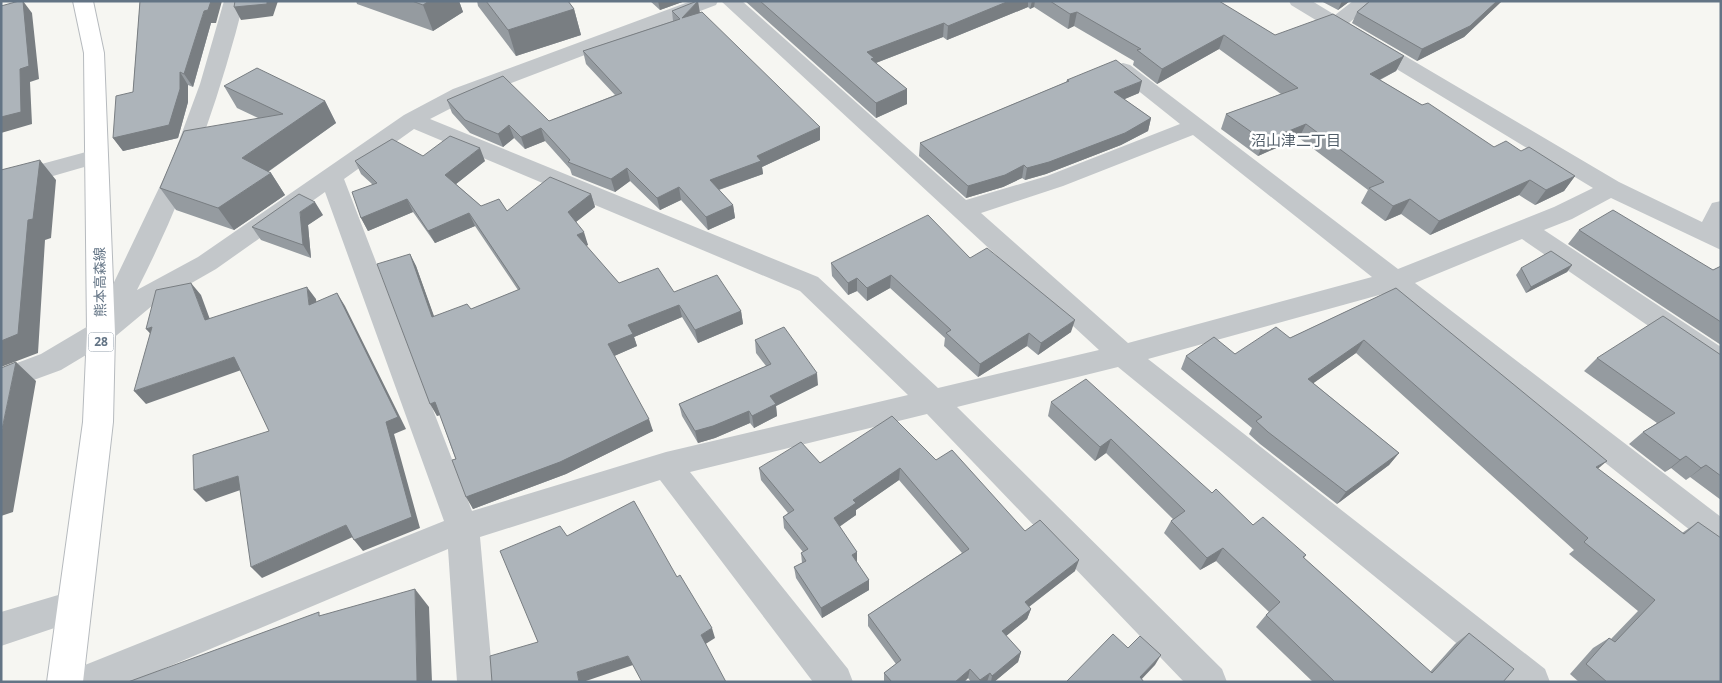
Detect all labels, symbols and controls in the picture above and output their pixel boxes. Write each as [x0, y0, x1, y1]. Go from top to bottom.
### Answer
district label: 沼山津二丁目 [1251, 130, 1341, 150]
street label: 熊本高森線 [89, 247, 110, 317]
road number: 28 [88, 332, 114, 352]

